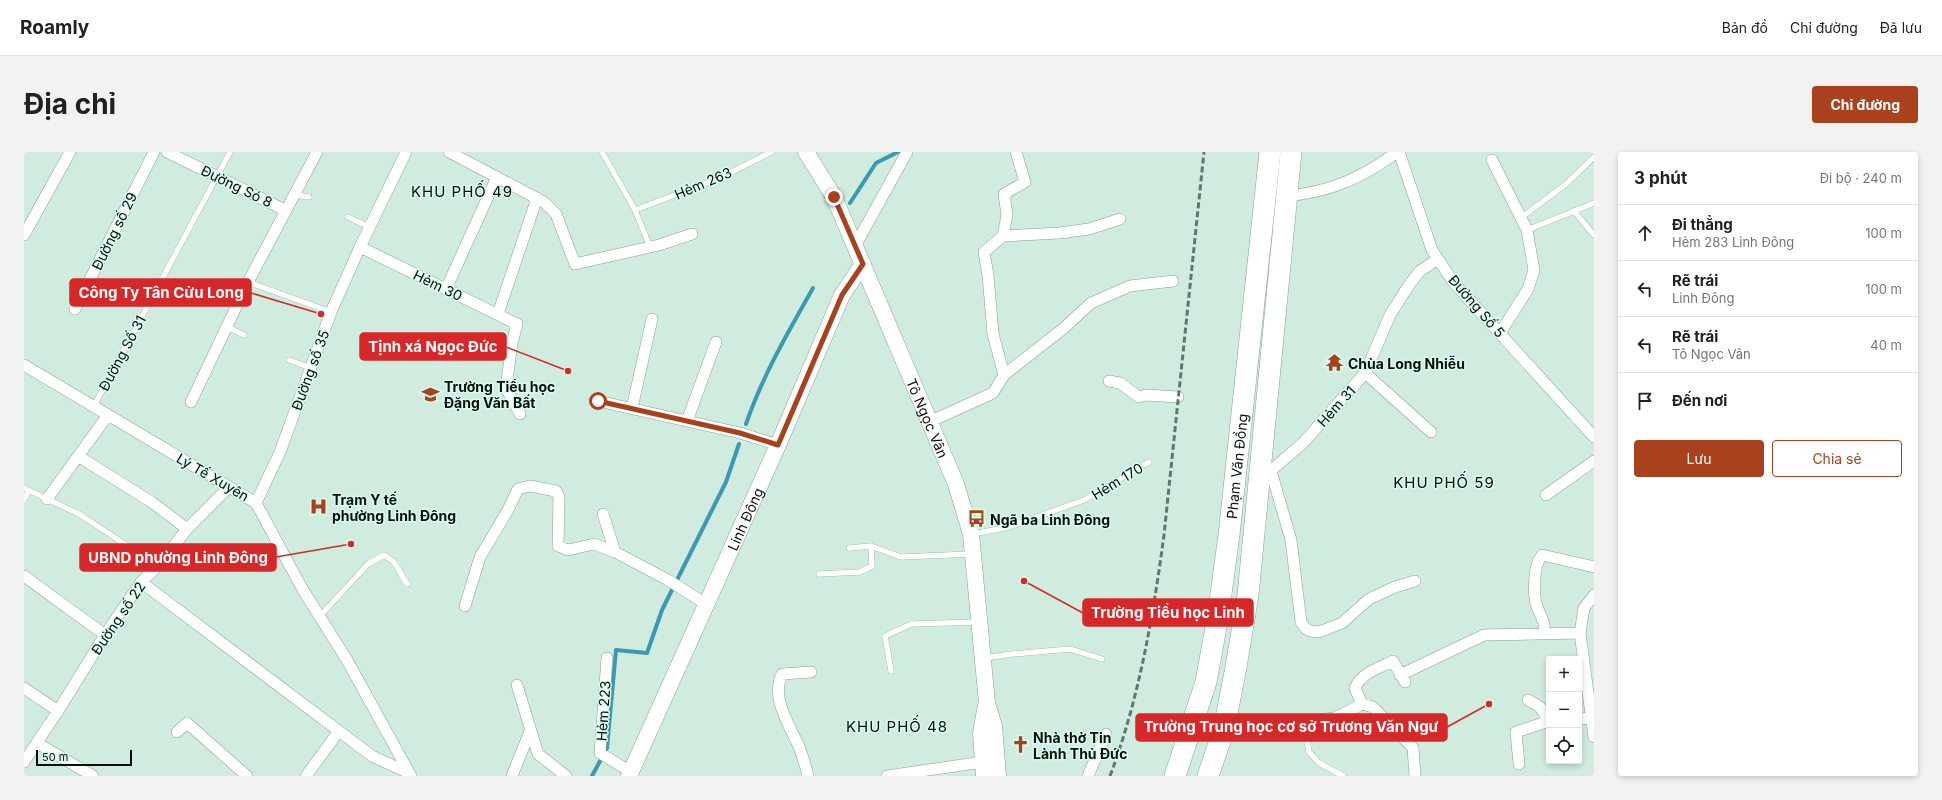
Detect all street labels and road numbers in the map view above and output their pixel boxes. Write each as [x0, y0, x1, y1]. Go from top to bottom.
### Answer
street label: Đường Só 8 [198, 161, 276, 211]
street label: Hẻm 263 [672, 163, 734, 203]
street label: Đường số 29 [88, 189, 140, 273]
street label: Hẻm 30 [411, 266, 465, 304]
street label: Đường Số 5 [1445, 271, 1509, 341]
street label: Đường Số 31 [95, 312, 149, 394]
street label: Đường số 35 [288, 327, 332, 413]
street label: Tô Ngọc Vân [903, 375, 952, 460]
street label: Hẻm 31 [1313, 382, 1359, 430]
street label: Phạm Văn Đồng [1222, 413, 1250, 520]
street label: Lý Tế Xuyên [174, 449, 252, 505]
street label: Hẻm 170 [1088, 459, 1146, 503]
street label: Linh Đông [723, 485, 766, 553]
street label: Đường số 22 [87, 578, 149, 658]
street label: Hẻm 223 [592, 680, 614, 742]

